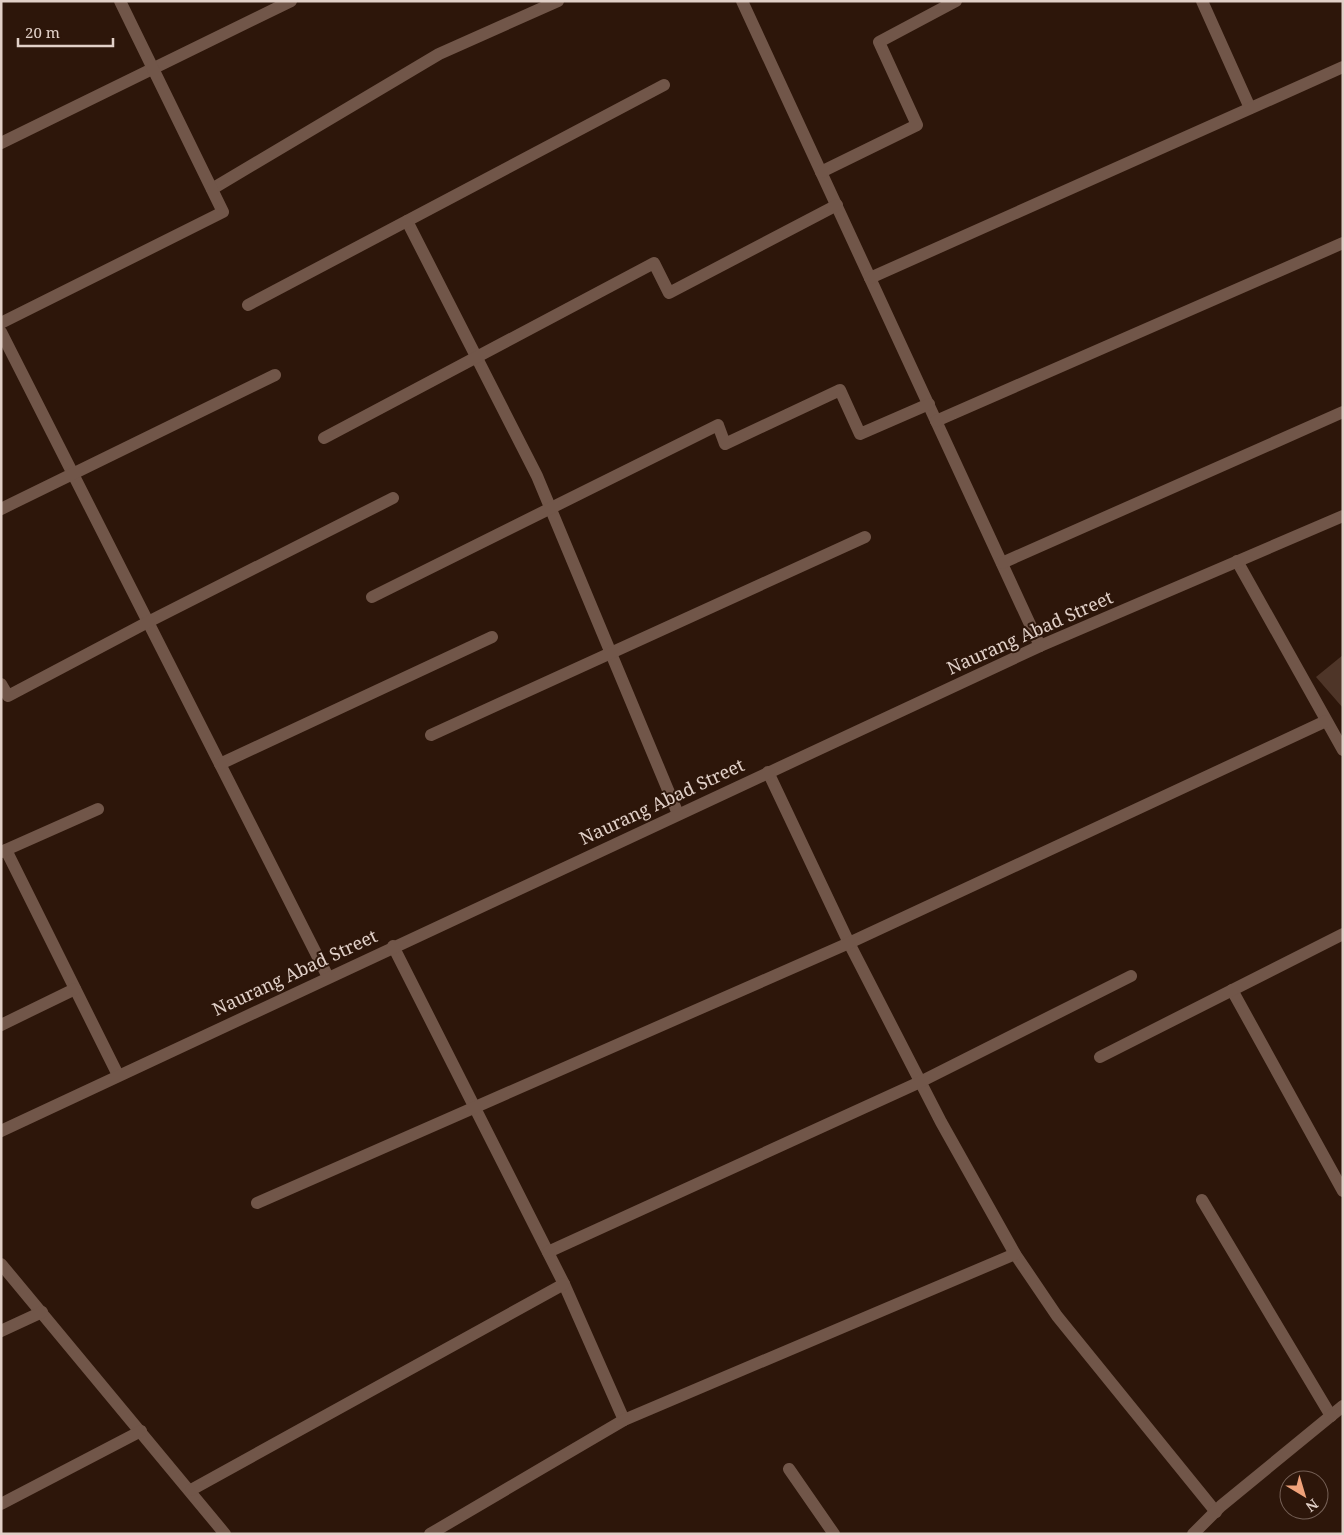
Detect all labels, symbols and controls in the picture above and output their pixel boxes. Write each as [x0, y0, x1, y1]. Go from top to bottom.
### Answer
scale bar [18, 15, 112, 47]
text: 20 m [25, 22, 60, 42]
street label: Naurang Abad Street [943, 585, 1116, 680]
street label: Naurang Abad Street [575, 752, 748, 850]
street label: Naurang Abad Street [208, 923, 381, 1021]
north arrow [1279, 1470, 1329, 1520]
text: N [1302, 1495, 1323, 1517]

